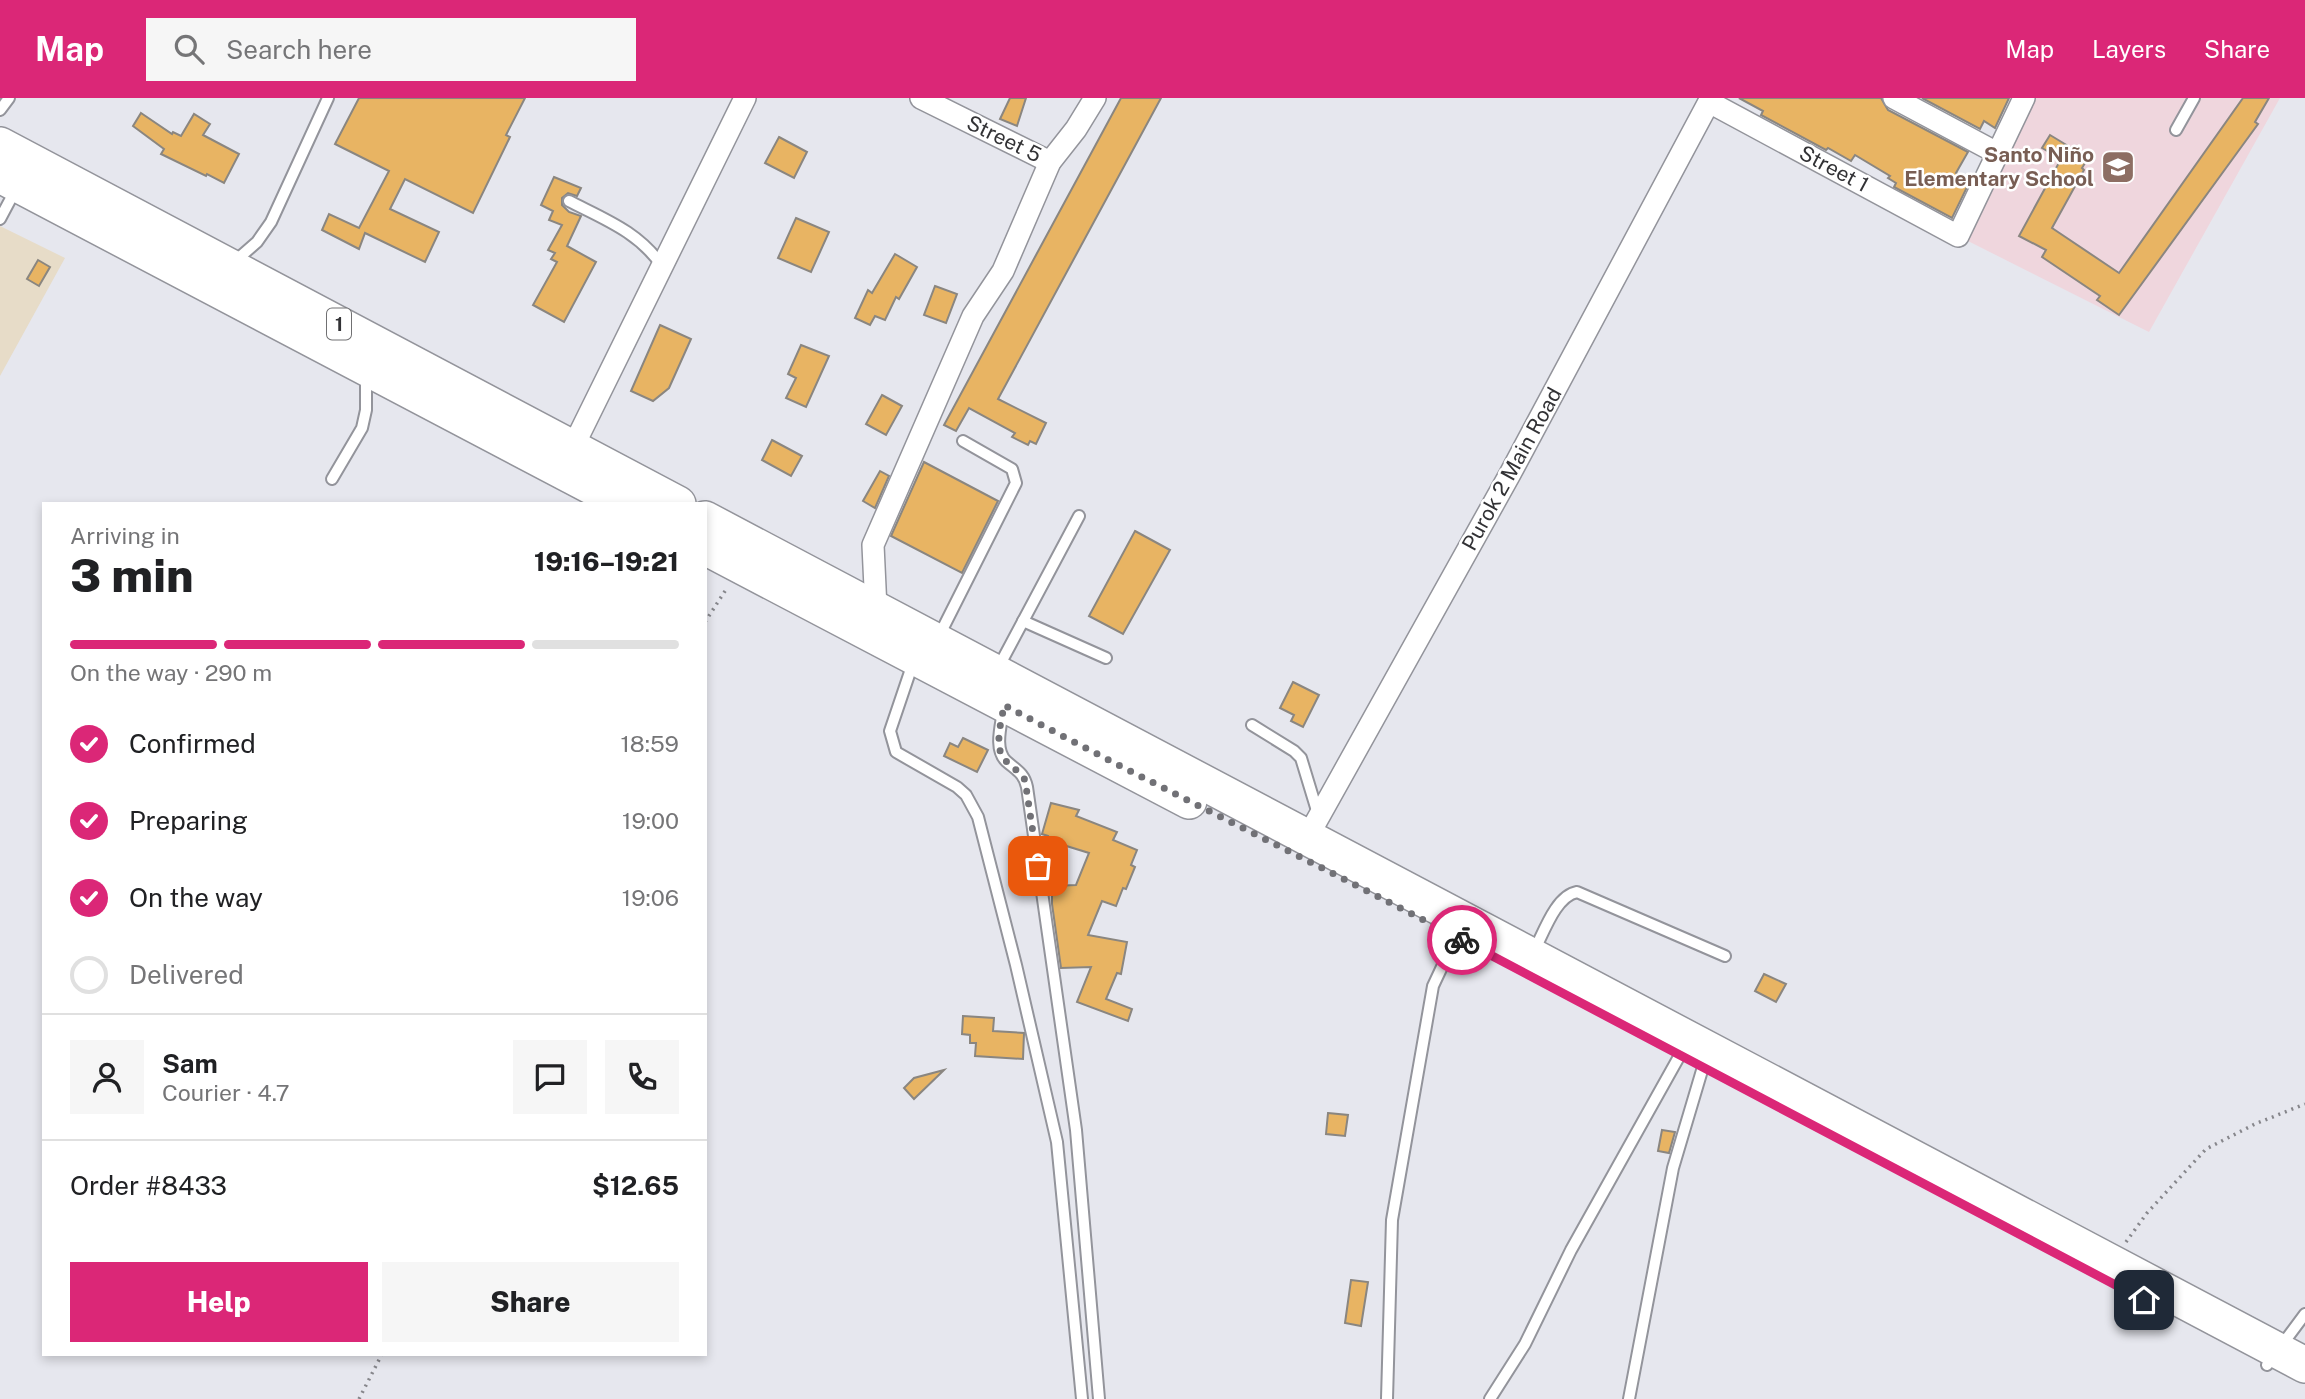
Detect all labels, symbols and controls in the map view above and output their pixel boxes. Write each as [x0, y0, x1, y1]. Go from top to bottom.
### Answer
search box [146, 18, 636, 81]
text: Map [35, 30, 104, 68]
icon: search [170, 30, 208, 68]
text: Search here [226, 34, 372, 65]
text: Map [2005, 35, 2054, 63]
text: Layers [2092, 35, 2166, 63]
text: Share [2204, 35, 2270, 63]
street label: Street 5 [963, 110, 1046, 167]
street label: Street 1 [1795, 140, 1873, 197]
place label: Santo Niño Elementary School [1904, 142, 2094, 191]
school or university icon: Santo Niño Elementary School [2099, 148, 2137, 186]
road number: 1 [327, 308, 351, 340]
street label: Purok 2 Main Road [1456, 383, 1567, 555]
text: Arriving in [70, 522, 180, 549]
text: 19:16–19:21 [534, 546, 679, 577]
text: 3 min [70, 548, 194, 602]
text: On the way · 290 m [70, 659, 272, 686]
icon: check [70, 725, 108, 763]
text: Confirmed [129, 728, 256, 759]
text: 18:59 [620, 730, 679, 757]
icon: check [70, 802, 108, 840]
text: Preparing [129, 805, 248, 836]
text: 19:00 [622, 807, 679, 834]
pin [1008, 836, 1068, 896]
icon: bag [1019, 847, 1057, 885]
icon: check [70, 879, 108, 917]
text: On the way [129, 882, 263, 913]
text: 19:06 [622, 884, 679, 911]
courier [1427, 905, 1497, 975]
icon: bike [1443, 921, 1481, 959]
text: Delivered [129, 959, 244, 990]
button: person [70, 1040, 144, 1114]
button: chat [513, 1040, 587, 1114]
button: phone [605, 1040, 679, 1114]
text: Sam [162, 1048, 218, 1079]
text: Courier · 4.7 [162, 1079, 290, 1106]
text: Order #8433 [70, 1170, 227, 1201]
text: $12.65 [592, 1170, 679, 1201]
button: Help [70, 1262, 368, 1342]
button: Share [382, 1262, 679, 1342]
pin [2114, 1270, 2174, 1330]
icon: home [2125, 1281, 2163, 1319]

